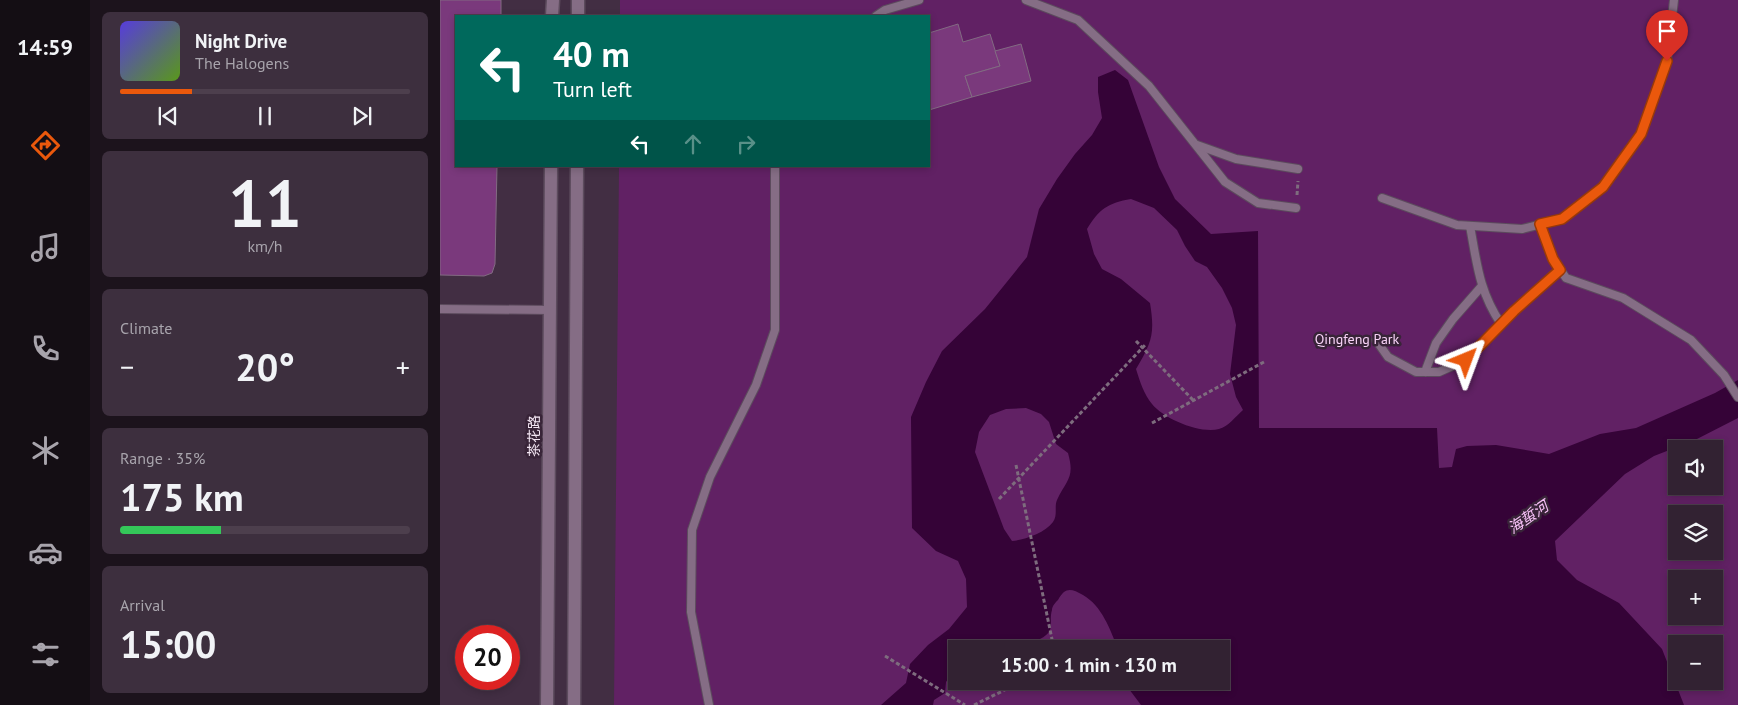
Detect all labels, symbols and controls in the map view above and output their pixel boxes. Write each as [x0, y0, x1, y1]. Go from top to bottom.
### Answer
pin [1646, 10, 1688, 61]
icon: arrive [1653, 17, 1681, 45]
text: Night Drive [195, 29, 287, 53]
text: 40 m [553, 31, 630, 77]
text: 14:59 [17, 33, 73, 61]
icon: left [470, 35, 535, 100]
text: The Halogens [195, 53, 289, 73]
text: Turn left [553, 75, 632, 103]
icon: previous [154, 102, 182, 130]
icon: pause [251, 102, 279, 130]
icon: next [348, 102, 376, 130]
icon: directions [28, 128, 63, 163]
icon: left [626, 130, 654, 158]
icon: ahead [679, 130, 707, 158]
icon: right [732, 130, 760, 158]
text: 11 [228, 161, 302, 245]
icon: music [28, 230, 63, 265]
text: km/h [247, 236, 283, 256]
text: Climate [120, 318, 172, 338]
park label: Qingfeng Park [1315, 330, 1400, 348]
icon: phone [28, 331, 63, 366]
position arrow [1439, 333, 1491, 385]
text: 20° [235, 342, 295, 391]
text: − [120, 348, 134, 385]
text: + [396, 348, 410, 385]
street label: 茶花路 [525, 415, 543, 457]
icon: climate [28, 433, 63, 468]
map controls [1668, 440, 1723, 690]
button: sound [1668, 440, 1723, 495]
text: Range · 35% [120, 448, 205, 468]
text: 175 km [120, 472, 244, 521]
water label: 海蜇河 [1504, 495, 1554, 537]
button: layers [1668, 505, 1723, 560]
icon: car [28, 535, 63, 570]
button: + [1668, 570, 1723, 625]
text: Arrival [120, 595, 165, 615]
text: 15:00 [120, 619, 216, 668]
speed limit sign: 20 [455, 625, 520, 690]
button: − [1668, 635, 1723, 690]
icon: filters [28, 637, 63, 672]
text: 15:00 · 1 min · 130 m [1001, 653, 1177, 677]

